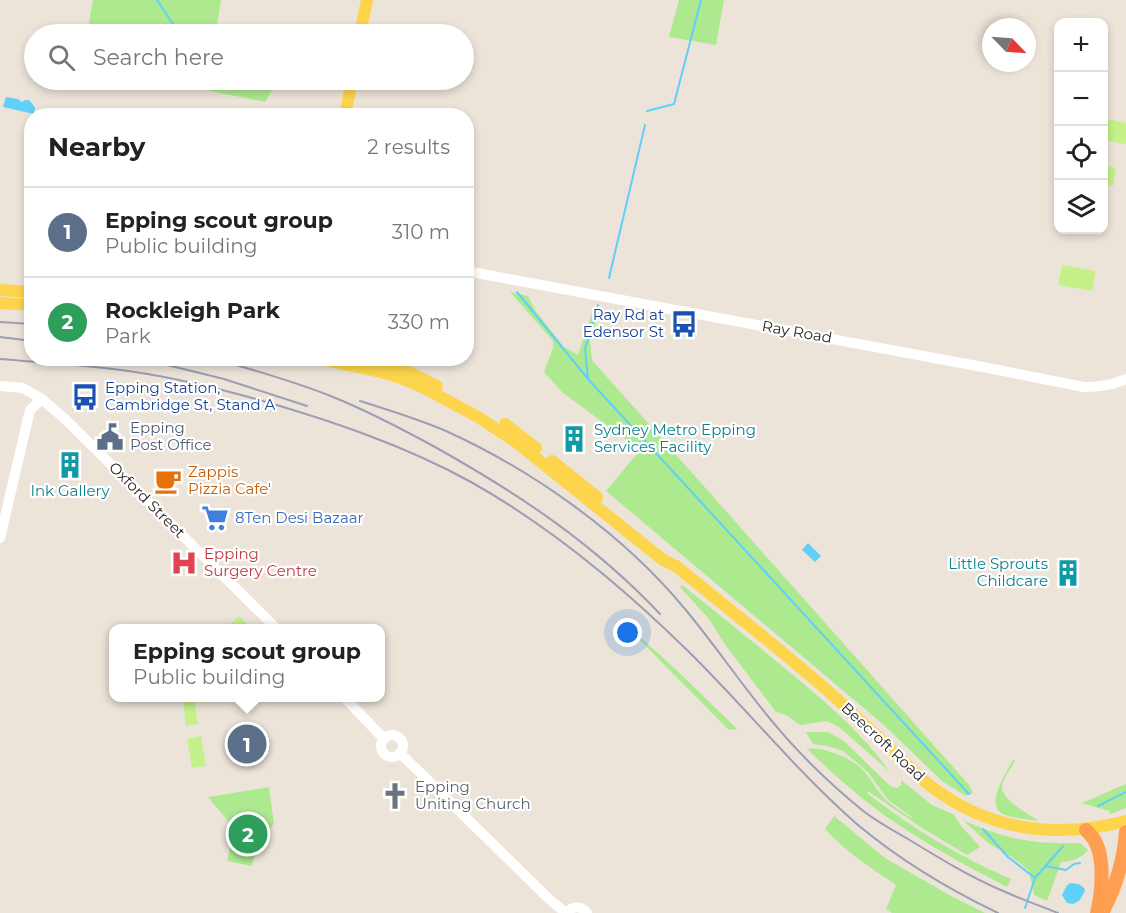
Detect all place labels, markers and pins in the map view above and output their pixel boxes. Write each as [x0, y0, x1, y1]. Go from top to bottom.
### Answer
place label: Ray Rd at Edensor St [583, 305, 664, 341]
bus stop icon: Ray Rd at Edensor St [669, 309, 699, 339]
place label: Epping Station, Cambridge St, Stand A [105, 378, 276, 414]
bus stop icon: Epping Station, Cambridge St, Stand A [70, 382, 100, 412]
place label: Epping Post Office [130, 418, 212, 454]
place label: Sydney Metro Epping Services Facility [594, 420, 756, 456]
public building icon: Epping Post Office [95, 422, 125, 452]
building icon: Sydney Metro Epping Services Facility [559, 424, 589, 454]
building icon: Ink Gallery [55, 450, 85, 480]
place label: Zappis Pizzia Cafe' [188, 462, 271, 498]
cafe icon: Zappis Pizzia Cafe' [153, 466, 183, 496]
place label: Ink Gallery [30, 481, 110, 500]
supermarket icon: 8Ten Desi Bazaar [200, 503, 230, 533]
place label: 8Ten Desi Bazaar [235, 508, 364, 527]
place label: Epping Surgery Centre [204, 544, 317, 580]
hospital icon: Epping Surgery Centre [169, 548, 199, 578]
place label: Little Sprouts Childcare [948, 554, 1048, 590]
building icon: Little Sprouts Childcare [1053, 558, 1083, 588]
pin: 1 [228, 722, 266, 766]
place label: Epping Uniting Church [415, 777, 531, 813]
church icon: Epping Uniting Church [380, 781, 410, 811]
pin: 2 [228, 812, 268, 856]

